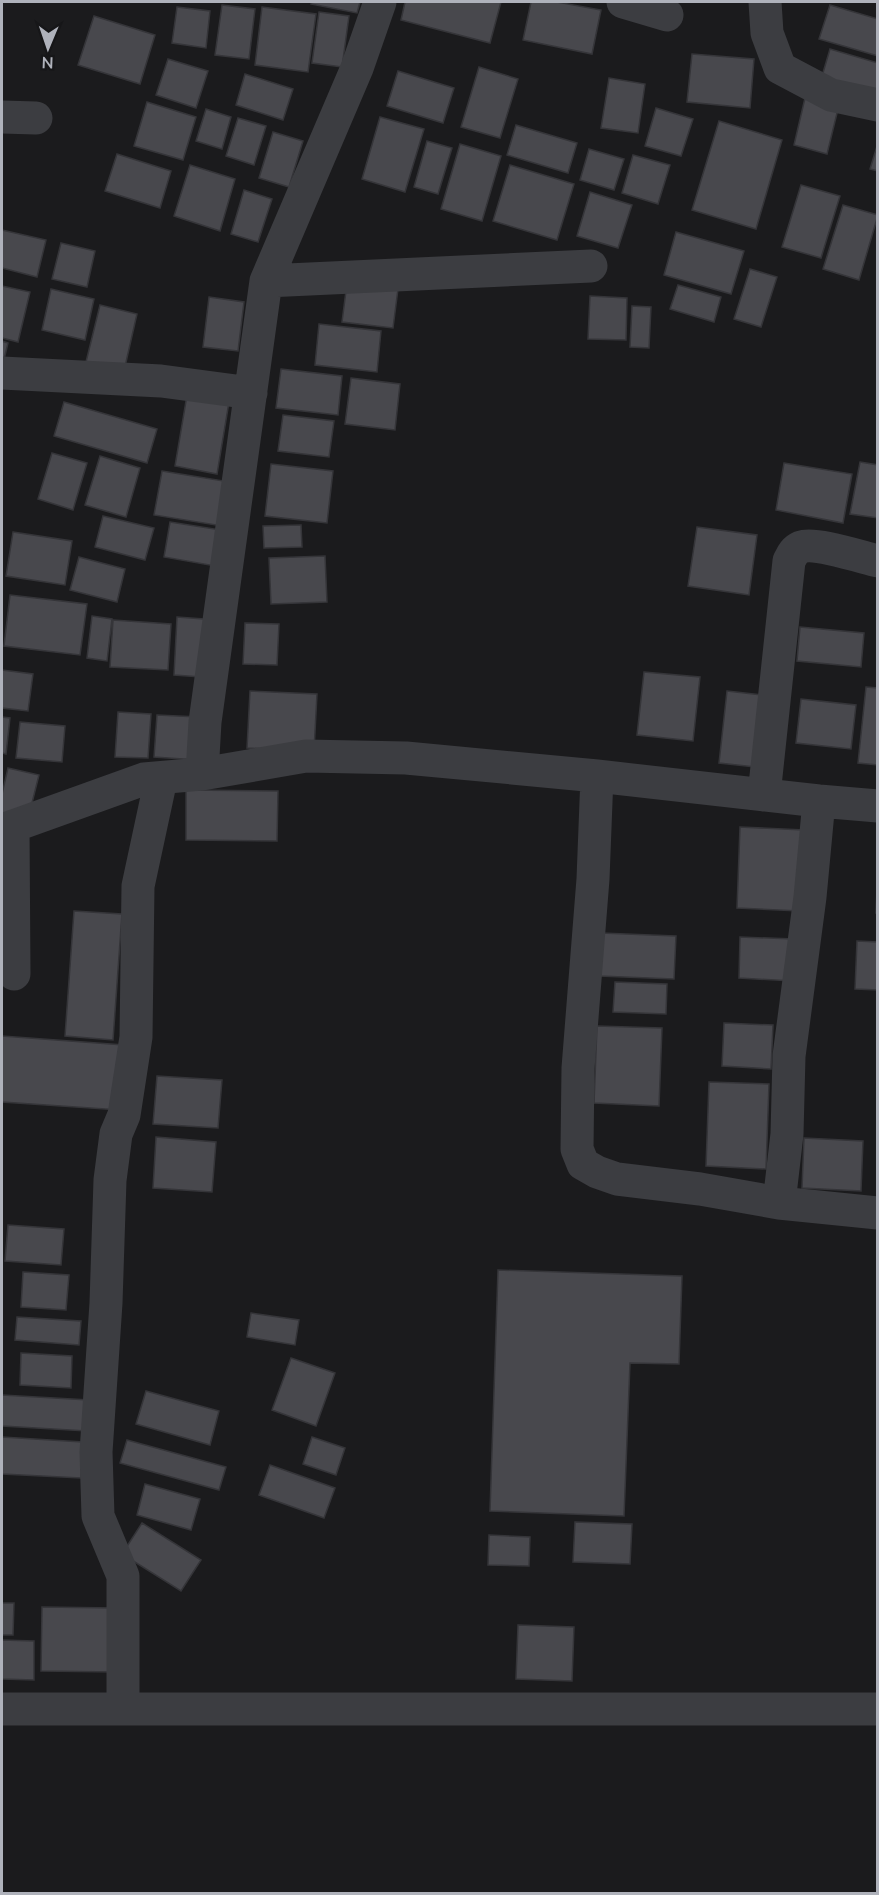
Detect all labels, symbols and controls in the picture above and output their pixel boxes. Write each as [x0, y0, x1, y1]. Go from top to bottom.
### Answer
north arrow [18, 18, 78, 78]
text: N [41, 51, 54, 73]

